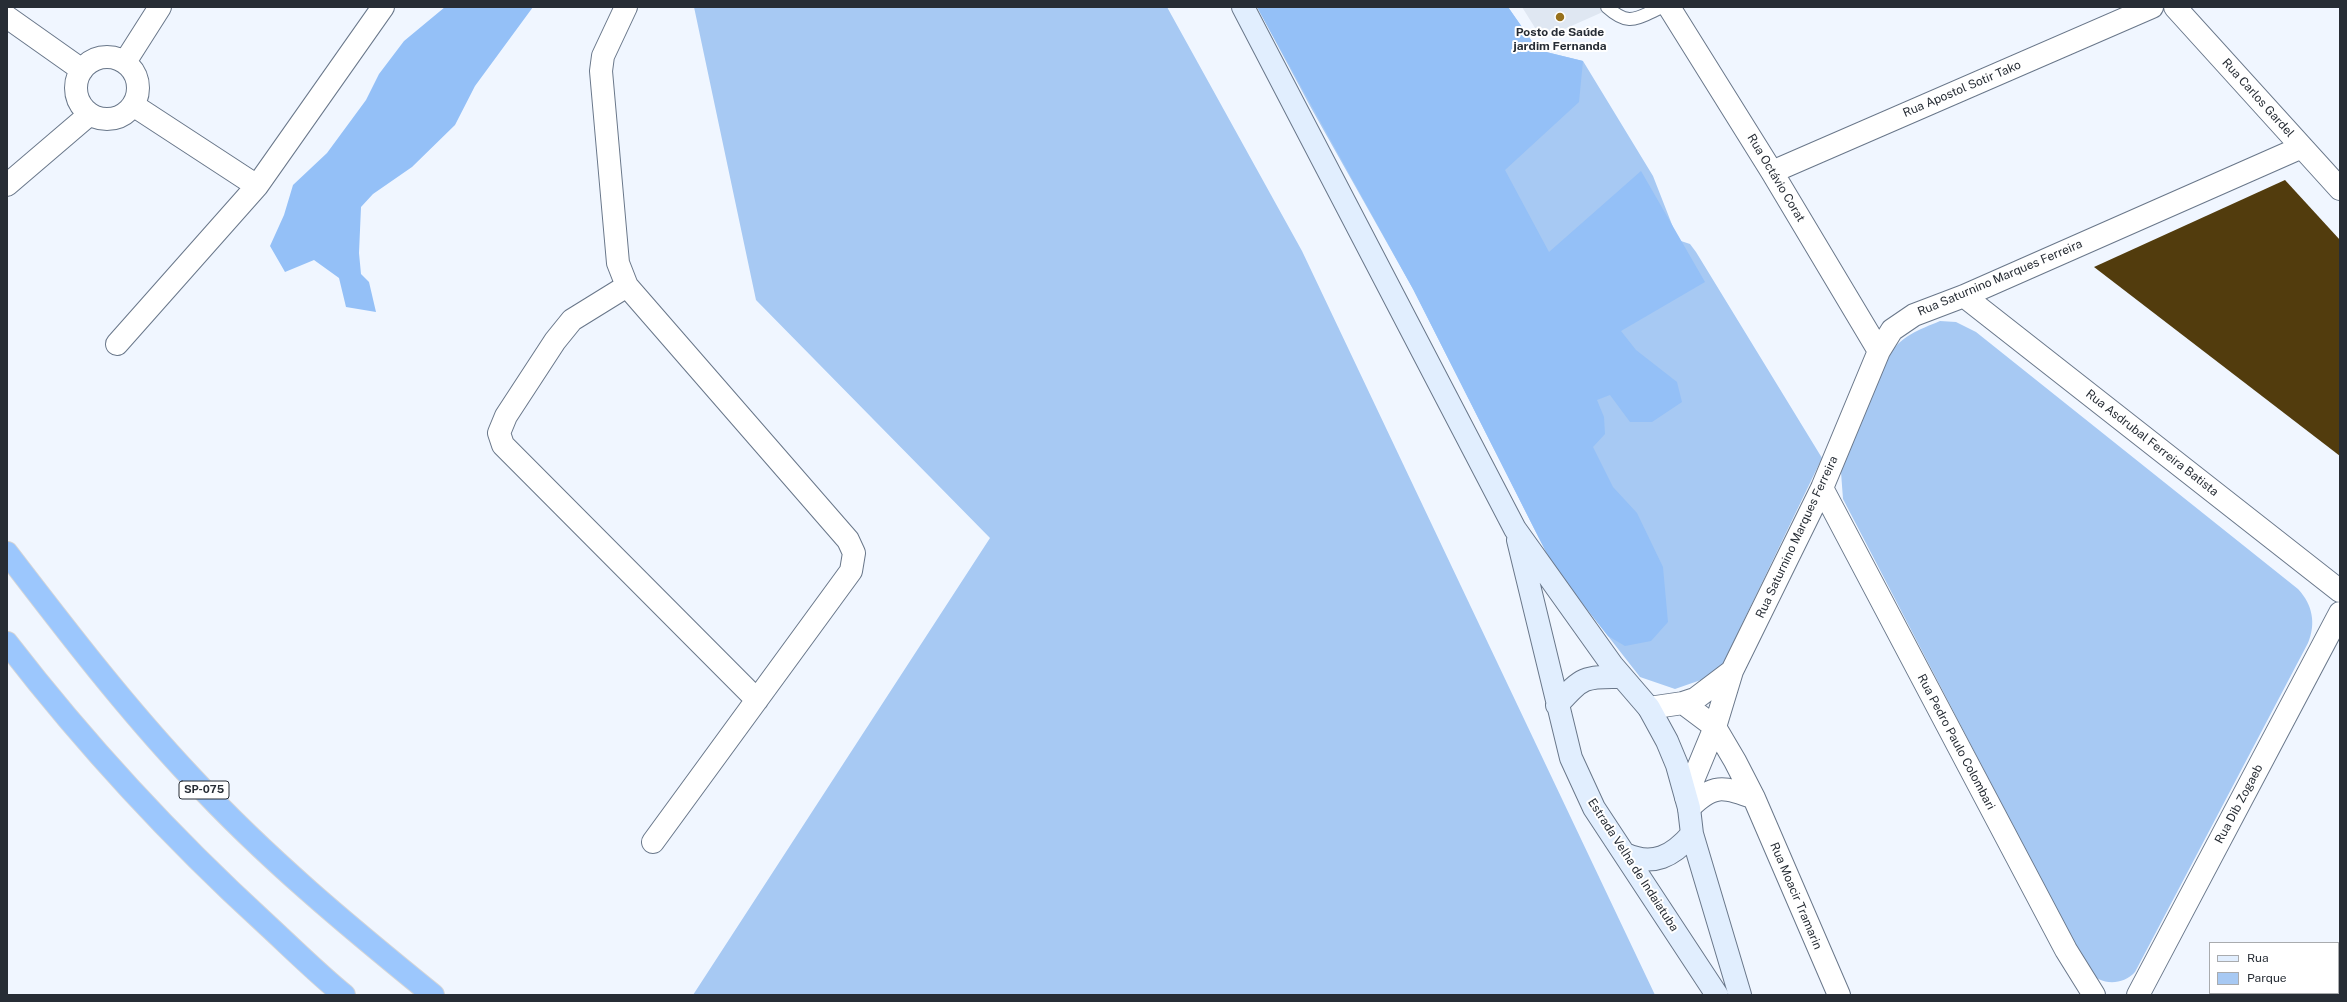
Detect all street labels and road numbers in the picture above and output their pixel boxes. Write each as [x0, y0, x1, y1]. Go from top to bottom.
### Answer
street label: Rua Carlos Gardel [2219, 56, 2297, 140]
street label: Rua Apostol Sotir Tako [1901, 58, 2023, 120]
street label: Rua Octávio Corat [1744, 131, 1808, 225]
street label: Rua Saturnino Marques Ferreira [1915, 237, 2085, 319]
street label: Rua Asdrubal Ferreira Batista [2083, 387, 2221, 499]
street label: Rua Saturnino Marques Ferreira [1753, 454, 1841, 620]
street label: Rua Pedro Paulo Colombari [1914, 672, 1998, 812]
street label: Rua Dib Zogaeb [2212, 762, 2266, 846]
road number: SP-075 [179, 781, 229, 799]
street label: Estrada Velha de Indaiatuba [1585, 796, 1681, 934]
street label: Rua Moacir Tramarin [1767, 840, 1825, 952]

